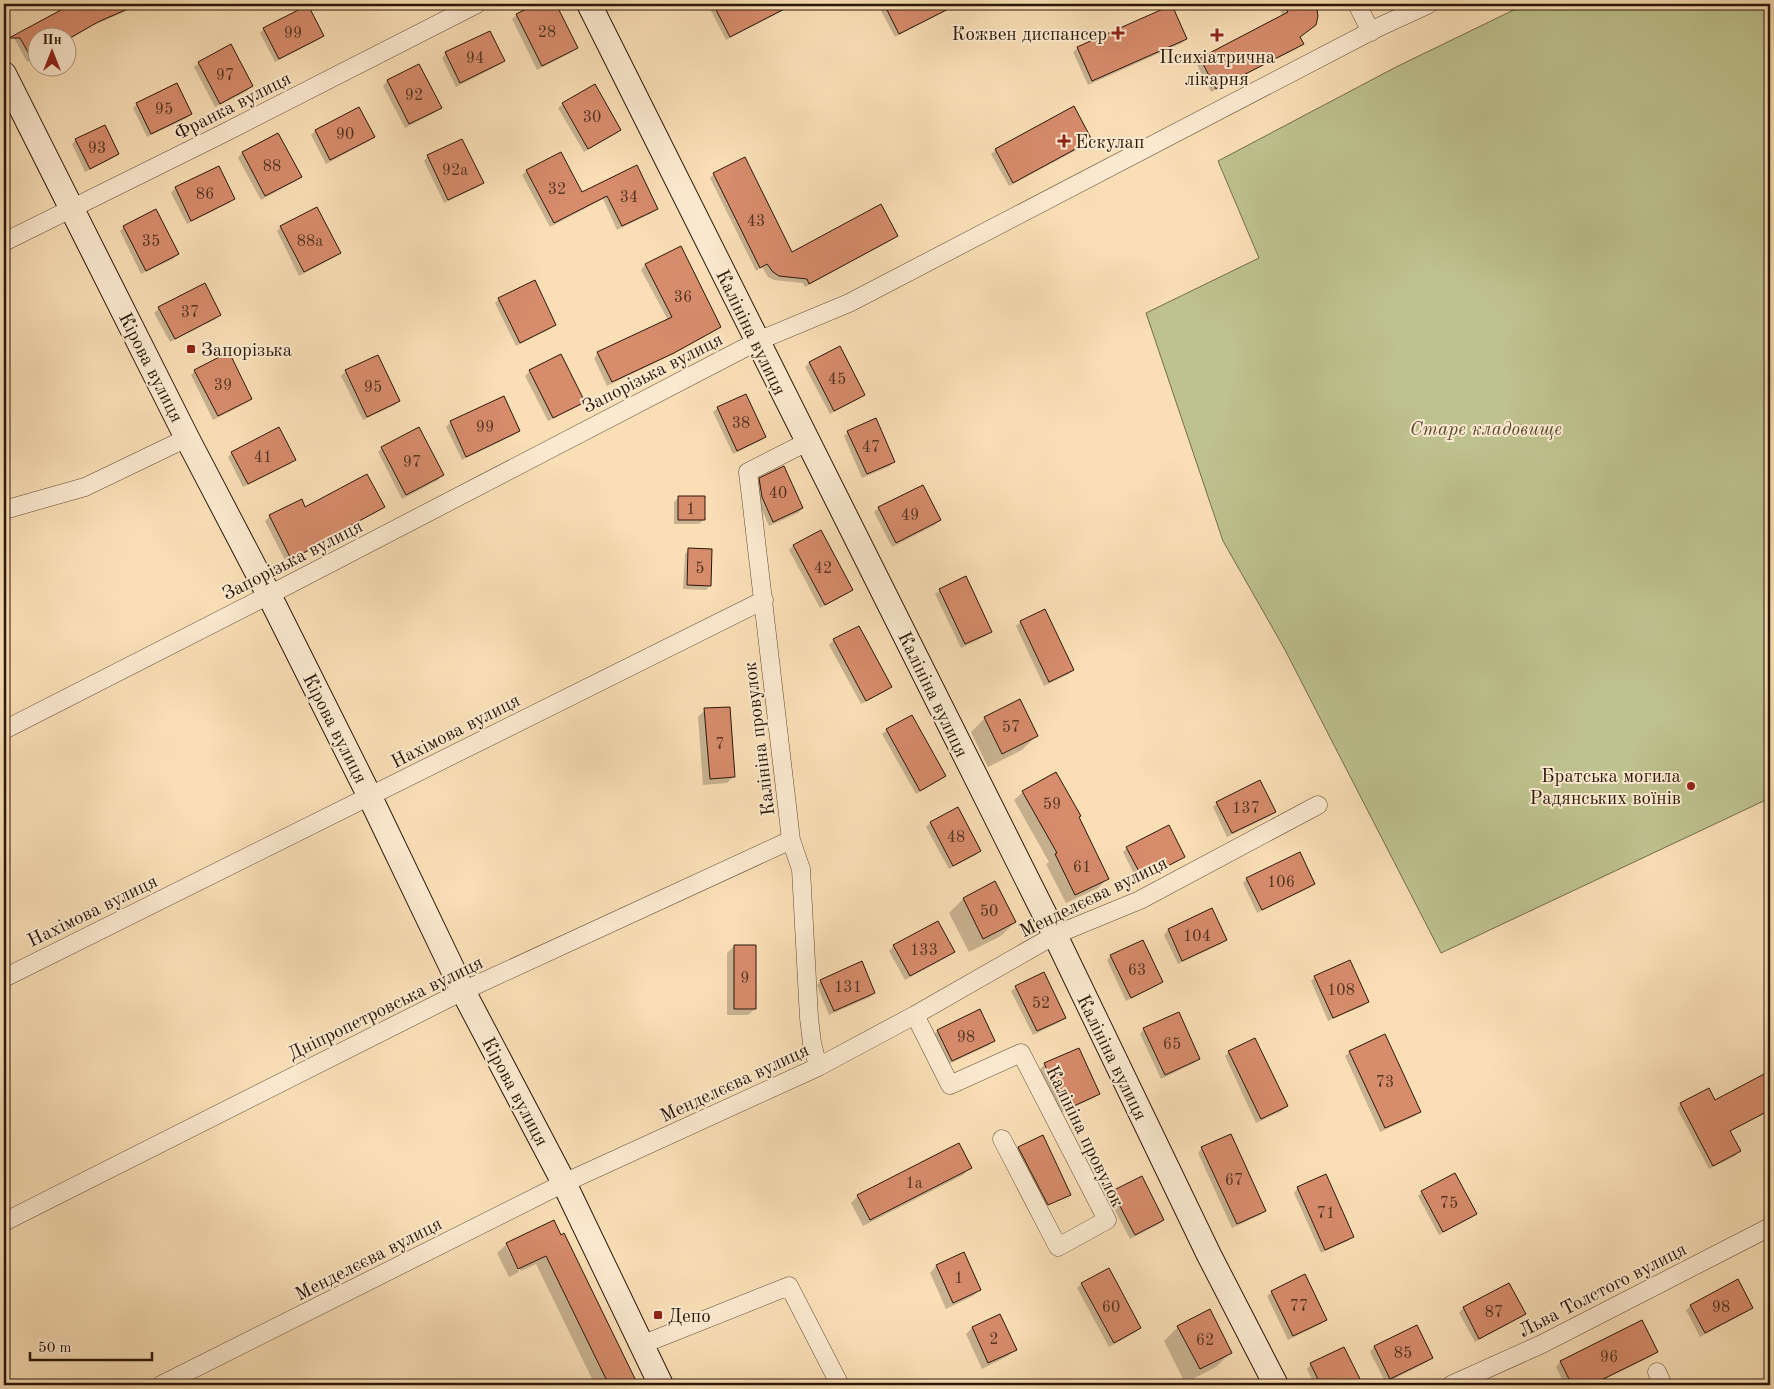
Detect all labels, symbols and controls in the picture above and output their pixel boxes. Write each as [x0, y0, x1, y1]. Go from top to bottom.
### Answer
house number: 28 [538, 25, 556, 41]
house number: 99 [284, 26, 302, 42]
place label: Кожвен диспансер [952, 26, 1107, 45]
marker: Кожвен диспансер [1111, 26, 1125, 40]
north arrow [28, 28, 78, 78]
marker: Психіатрична лікарня [1210, 28, 1224, 42]
text: Пн [42, 33, 62, 47]
place label: Психіатрична лікарня [1159, 49, 1276, 90]
house number: 94 [466, 51, 484, 67]
house number: 97 [216, 68, 234, 84]
street label: Франка вулиця [172, 70, 295, 145]
house number: 92 [405, 88, 423, 104]
house number: 95 [155, 102, 173, 118]
house number: 30 [583, 110, 601, 126]
house number: 90 [336, 127, 354, 143]
marker: Ескулап [1057, 134, 1071, 148]
place label: Ескулап [1075, 134, 1144, 153]
house number: 93 [88, 141, 106, 157]
house number: 88 [263, 159, 281, 175]
house number: 92а [442, 163, 468, 179]
house number: 32 [548, 182, 566, 198]
house number: 86 [196, 187, 214, 203]
house number: 34 [620, 190, 638, 206]
house number: 43 [747, 214, 765, 230]
house number: 35 [142, 234, 160, 250]
house number: 88а [297, 234, 323, 250]
street label: Калініна вулиця [711, 267, 788, 399]
house number: 36 [674, 290, 692, 306]
house number: 37 [181, 305, 199, 321]
street label: Кірова вулиця [114, 310, 186, 426]
street label: Запорізька вулиця [580, 331, 726, 418]
place label: Запорізька [201, 342, 293, 361]
marker: Запорізька [185, 343, 197, 355]
house number: 45 [828, 372, 846, 388]
house number: 39 [214, 378, 232, 394]
house number: 95 [364, 380, 382, 396]
house number: 38 [732, 416, 750, 432]
house number: 99 [476, 420, 494, 436]
park label: Старе кладовище [1410, 421, 1562, 440]
house number: 47 [862, 440, 880, 456]
house number: 41 [254, 450, 272, 466]
house number: 97 [403, 455, 421, 471]
house number: 40 [769, 486, 787, 502]
house number: 1 [686, 502, 696, 518]
house number: 49 [901, 508, 919, 524]
street label: Запорізька вулиця [220, 518, 366, 605]
house number: 5 [695, 561, 705, 577]
house number: 42 [814, 561, 832, 577]
street label: Калініна вулиця [893, 629, 970, 761]
street label: Калініна провулок [742, 660, 779, 817]
street label: Кірова вулиця [298, 671, 370, 787]
street label: Нахімова вулиця [389, 692, 524, 773]
house number: 57 [1002, 720, 1020, 736]
house number: 7 [715, 737, 725, 753]
place label: Братська могила Радянських воїнів [1529, 768, 1682, 809]
marker: Братська могила Радянських воїнів [1685, 780, 1697, 792]
house number: 59 [1043, 797, 1061, 813]
house number: 137 [1232, 801, 1260, 817]
house number: 48 [947, 830, 965, 846]
street label: Менделєєва вулиця [1017, 854, 1171, 942]
house number: 61 [1073, 860, 1091, 876]
street label: Нахімова вулиця [25, 873, 161, 952]
house number: 106 [1267, 875, 1295, 891]
house number: 50 [980, 904, 998, 920]
house number: 104 [1183, 929, 1211, 945]
house number: 133 [910, 943, 938, 959]
street label: Дніпропетровська вулиця [286, 954, 487, 1065]
house number: 63 [1128, 963, 1146, 979]
house number: 9 [740, 971, 750, 987]
house number: 131 [834, 980, 862, 996]
house number: 108 [1327, 983, 1355, 999]
street label: Калініна вулиця [1072, 992, 1149, 1124]
house number: 52 [1032, 996, 1050, 1012]
house number: 98 [957, 1030, 975, 1046]
street label: Кірова вулиця [477, 1035, 550, 1150]
house number: 65 [1163, 1037, 1181, 1053]
street label: Менделєєва вулиця [658, 1041, 812, 1127]
street label: Калініна провулок [1041, 1063, 1126, 1211]
house number: 73 [1376, 1075, 1394, 1091]
house number: 67 [1225, 1173, 1243, 1189]
house number: 1а [905, 1176, 923, 1192]
house number: 75 [1440, 1196, 1458, 1212]
house number: 71 [1317, 1206, 1335, 1222]
street label: Менделєєва вулиця [293, 1215, 446, 1305]
street label: Льва Толстого вулиця [1516, 1241, 1690, 1342]
house number: 1 [954, 1271, 964, 1287]
house number: 77 [1290, 1299, 1308, 1315]
house number: 60 [1102, 1300, 1120, 1316]
house number: 98 [1712, 1300, 1730, 1316]
house number: 87 [1485, 1305, 1503, 1321]
place label: Депо [668, 1308, 711, 1327]
marker: Депо [652, 1309, 664, 1321]
scale bar [30, 1329, 152, 1361]
house number: 2 [989, 1332, 999, 1348]
house number: 62 [1196, 1333, 1214, 1349]
text: 50 m [38, 1341, 72, 1356]
house number: 85 [1394, 1346, 1412, 1362]
house number: 96 [1600, 1350, 1618, 1366]

